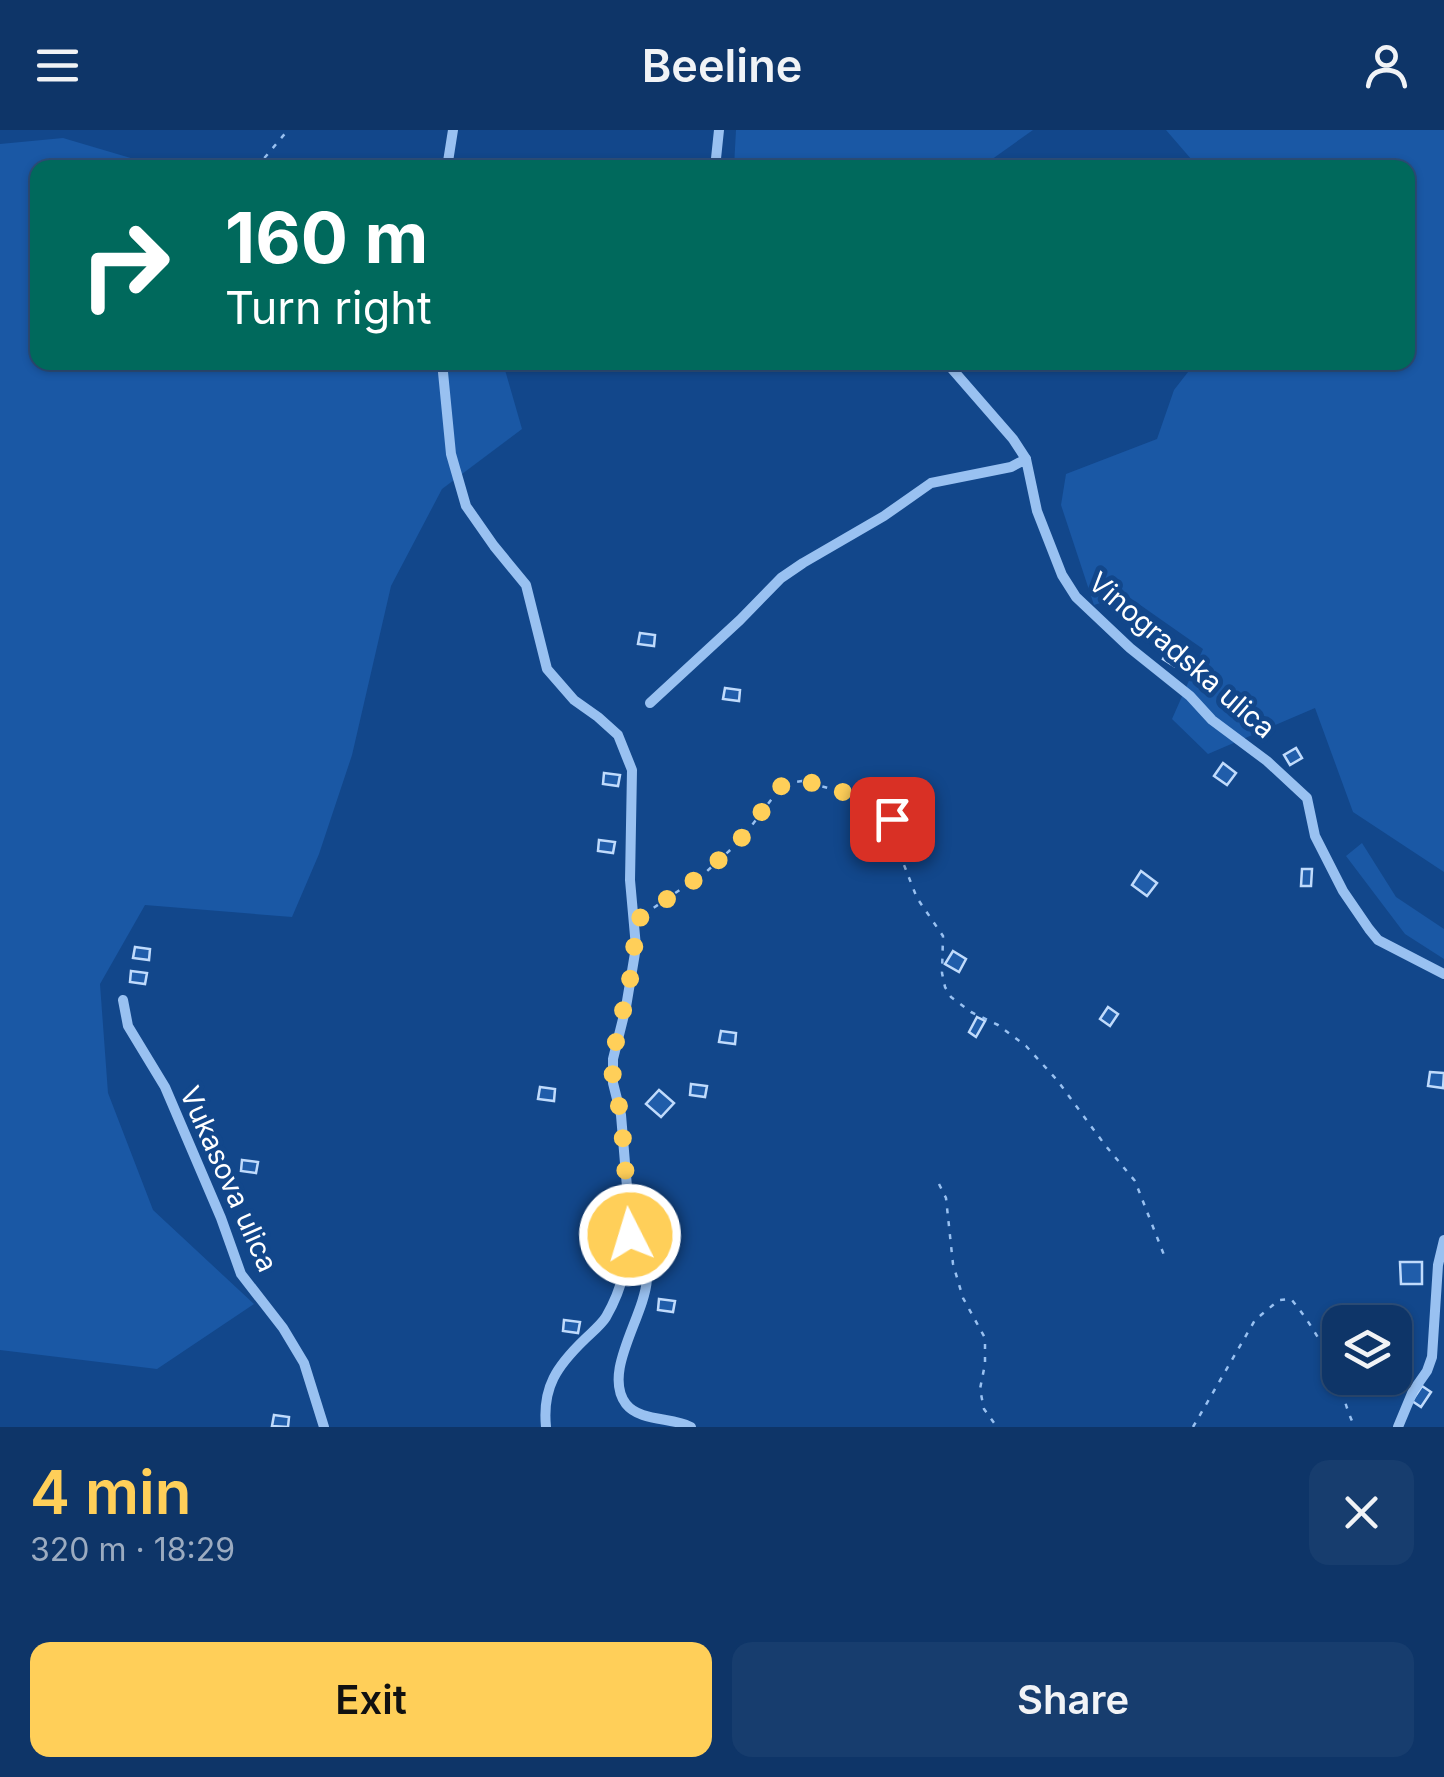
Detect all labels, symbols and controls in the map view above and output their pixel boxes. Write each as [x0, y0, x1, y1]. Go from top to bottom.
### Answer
icon: menu [30, 38, 85, 93]
text: Beeline [642, 38, 802, 93]
icon: person [1359, 38, 1414, 93]
text: 160 m [225, 195, 428, 280]
icon: right [60, 200, 190, 330]
text: Turn right [225, 280, 432, 335]
street label: Vinogradska ulica [1082, 565, 1282, 745]
pin [850, 777, 935, 862]
icon: arrive [865, 792, 920, 847]
street label: Vukasova ulica [173, 1081, 285, 1277]
position arrow [578, 1183, 682, 1287]
map controls [1322, 1305, 1412, 1395]
button: layers [1322, 1305, 1412, 1395]
text: 4 min [30, 1456, 192, 1528]
button: close [1309, 1460, 1414, 1565]
text: 320 m · 18:29 [30, 1530, 235, 1569]
button: Exit [30, 1642, 712, 1757]
button: Share [732, 1642, 1414, 1757]

